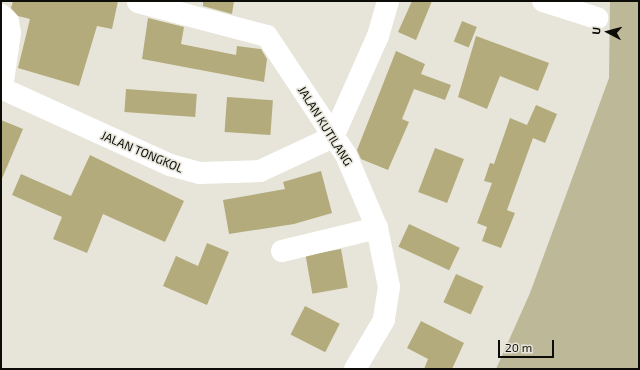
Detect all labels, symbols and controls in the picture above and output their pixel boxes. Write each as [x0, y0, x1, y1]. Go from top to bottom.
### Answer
north arrow [588, 12, 628, 52]
text: U [589, 26, 602, 35]
street label: JALAN KUTILANG [295, 84, 355, 168]
street label: JALAN TONGKOL [99, 128, 185, 176]
scale bar [500, 332, 556, 358]
text: 20 m [505, 340, 532, 354]

